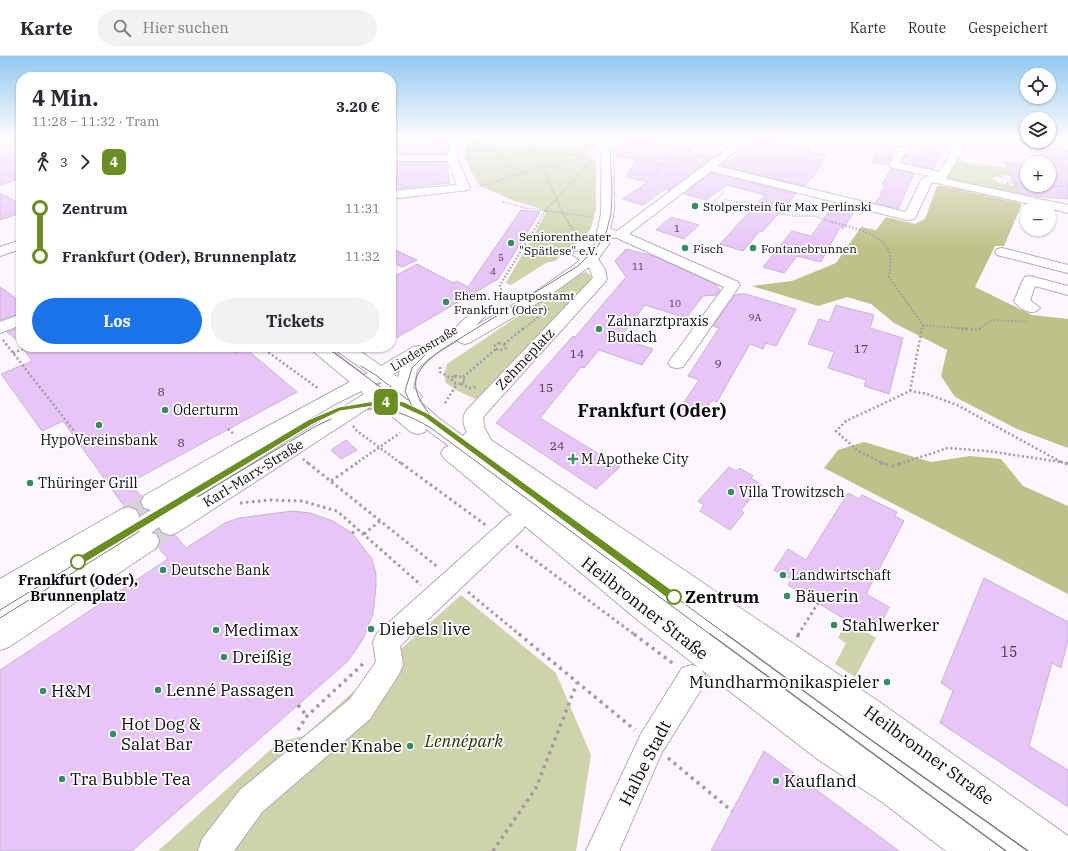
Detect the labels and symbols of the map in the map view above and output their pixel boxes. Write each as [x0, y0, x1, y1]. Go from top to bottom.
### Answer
place label: Stolperstein für Max Perlinski [703, 199, 872, 214]
marker: Stolperstein für Max Perlinski [690, 201, 700, 211]
house number: 1 [674, 222, 680, 235]
place label: Seniorentheater "Spätlese" e.V. [519, 229, 611, 258]
marker: Seniorentheater "Spätlese" e.V. [506, 238, 516, 248]
place label: Fisch [693, 241, 724, 256]
place label: Fontanebrunnen [761, 241, 857, 256]
marker: Fisch [680, 243, 690, 253]
marker: Fontanebrunnen [748, 243, 758, 253]
house number: 5 [498, 251, 504, 264]
house number: 11 [632, 260, 644, 273]
house number: 4 [490, 265, 496, 278]
place label: Ehem. Hauptpostamt Frankfurt (Oder) [454, 288, 575, 317]
marker: Ehem. Hauptpostamt Frankfurt (Oder) [441, 297, 451, 307]
house number: 10 [669, 297, 681, 310]
house number: 9A [749, 311, 762, 324]
place label: Zahnarztpraxis Budach [607, 312, 709, 346]
street label: Lindenstraße [388, 322, 460, 374]
street label: Zehmeplatz [492, 324, 558, 394]
marker: Zahnarztpraxis Budach [594, 324, 604, 334]
house number: 17 [854, 341, 868, 356]
house number: 14 [570, 346, 584, 361]
house number: 9 [714, 356, 722, 371]
house number: 15 [539, 380, 553, 395]
house number: 8 [157, 384, 165, 399]
line badge: 4 [373, 389, 399, 415]
district label: Frankfurt (Oder) [578, 399, 726, 422]
place label: Oderturm [173, 401, 239, 419]
marker: Oderturm [160, 405, 170, 415]
marker: HypoVereinsbank [94, 420, 104, 430]
place label: HypoVereinsbank [40, 431, 159, 449]
house number: 8 [177, 435, 185, 450]
street label: Karl-Marx-Straße [199, 435, 307, 511]
house number: 24 [550, 438, 564, 453]
place label: M Apotheke City [581, 450, 689, 468]
marker: M Apotheke City [568, 454, 578, 464]
place label: Thüringer Grill [38, 474, 138, 492]
marker: Thüringer Grill [25, 478, 35, 488]
place label: Villa Trowitzsch [739, 483, 845, 501]
marker: Villa Trowitzsch [726, 487, 736, 497]
street label: Heilbronner Straße [577, 552, 713, 664]
marker: Frankfurt (Oder), Brunnenplatz [70, 554, 86, 570]
place label: Deutsche Bank [171, 561, 271, 579]
marker: Deutsche Bank [158, 565, 168, 575]
place label: Landwirtschaft [791, 566, 891, 584]
marker: Landwirtschaft [778, 570, 788, 580]
place label: Frankfurt (Oder), Brunnenplatz [18, 571, 138, 605]
place label: Bäuerin [795, 585, 859, 607]
place label: Zentrum [685, 586, 760, 608]
marker: Zentrum [666, 589, 682, 605]
marker: Bäuerin [782, 591, 792, 601]
place label: Stahlwerker [842, 614, 940, 636]
place label: Diebels live [379, 618, 471, 640]
place label: Medimax [224, 619, 299, 641]
marker: Stahlwerker [829, 620, 839, 630]
marker: Diebels live [366, 624, 376, 634]
marker: Medimax [211, 625, 221, 635]
house number: 15 [1001, 643, 1017, 661]
place label: Dreißig [232, 646, 292, 668]
marker: Dreißig [219, 652, 229, 662]
place label: Mundharmonikaspieler [689, 671, 879, 693]
marker: Mundharmonikaspieler [882, 677, 892, 687]
place label: Lenné Passagen [166, 679, 295, 701]
place label: H&M [51, 680, 91, 702]
marker: Lenné Passagen [153, 685, 163, 695]
marker: H&M [38, 686, 48, 696]
street label: Heilbronner Straße [860, 700, 998, 810]
place label: Hot Dog & Salat Bar [121, 713, 201, 755]
street label: Halbe Stadt [614, 717, 676, 809]
marker: Hot Dog & Salat Bar [108, 729, 118, 739]
park label: Lennépark [424, 730, 503, 752]
place label: Betender Knabe [273, 735, 402, 757]
marker: Betender Knabe [405, 741, 415, 751]
place label: Tra Bubble Tea [70, 768, 191, 790]
place label: Kaufland [784, 770, 857, 792]
marker: Tra Bubble Tea [57, 774, 67, 784]
marker: Kaufland [771, 776, 781, 786]

